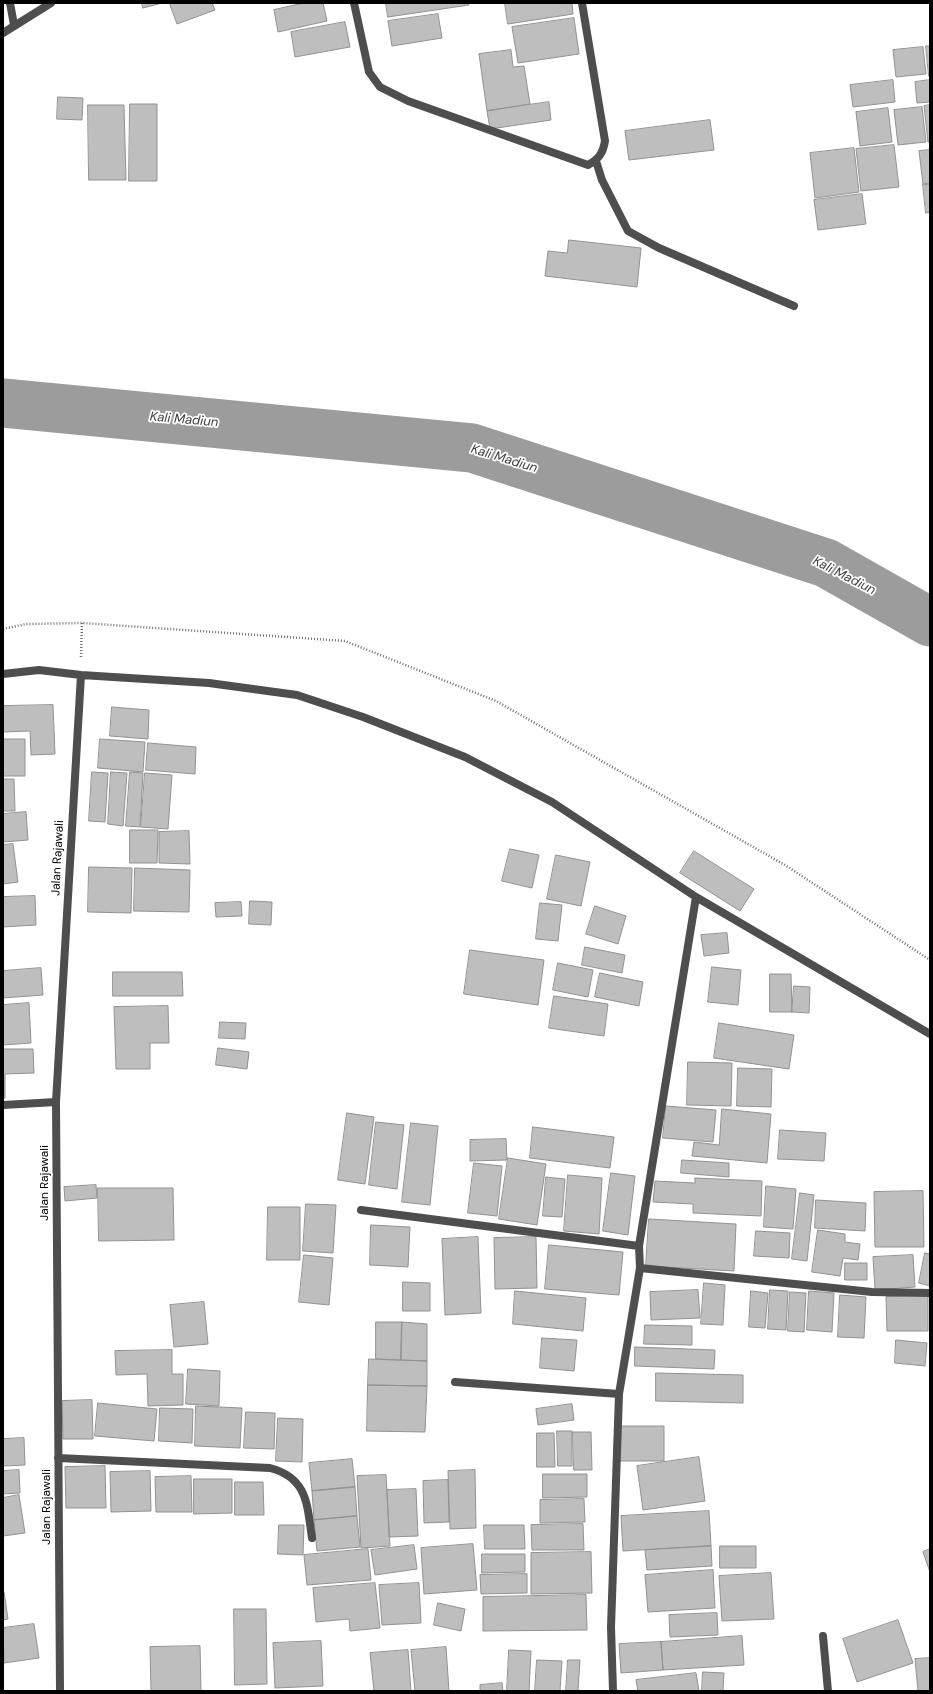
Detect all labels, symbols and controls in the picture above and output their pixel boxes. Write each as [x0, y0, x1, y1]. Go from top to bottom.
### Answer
water label: Kali Madiun [149, 409, 219, 431]
water label: Kali Madiun [469, 442, 539, 476]
water label: Kali Madiun [810, 553, 878, 599]
street label: Jalan Rajawali [49, 820, 67, 896]
street label: Jalan Rajawali [38, 1145, 52, 1221]
street label: Jalan Rajawali [40, 1469, 54, 1545]

